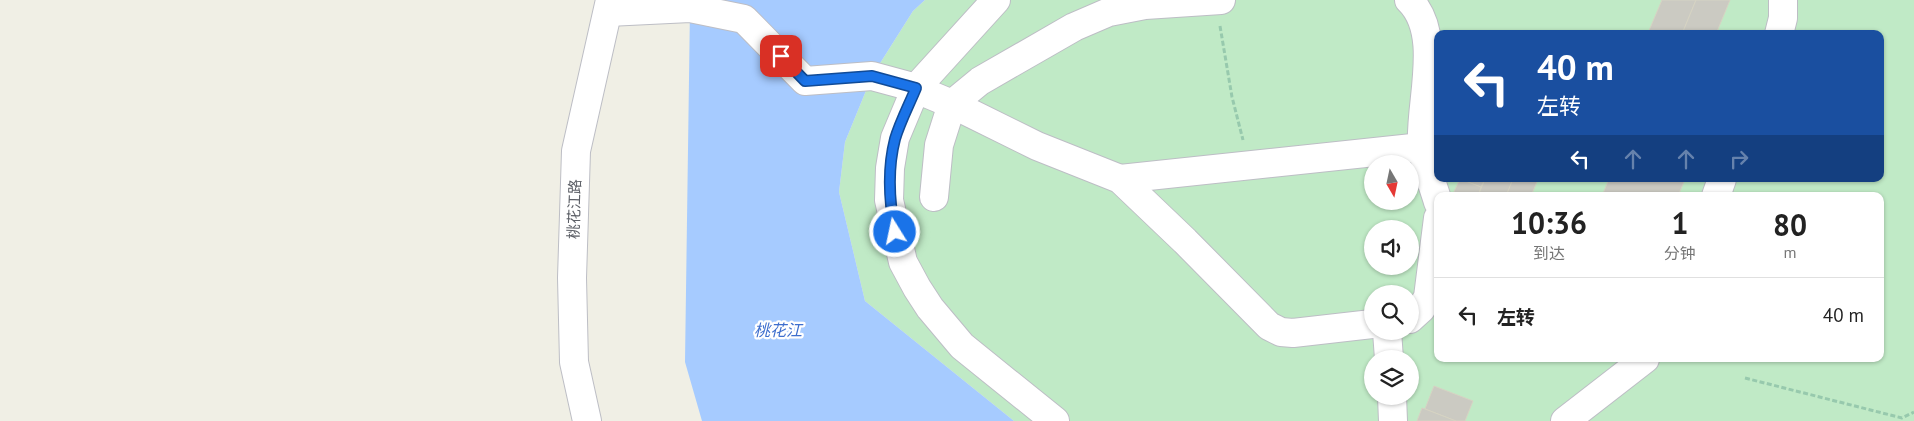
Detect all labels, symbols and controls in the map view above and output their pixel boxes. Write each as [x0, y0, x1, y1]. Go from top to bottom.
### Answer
pin [760, 35, 802, 77]
icon: arrive [767, 42, 795, 70]
text: 40 m [1537, 44, 1614, 90]
icon: left [1454, 50, 1519, 115]
text: 左转 [1537, 92, 1581, 120]
icon: left [1566, 145, 1594, 173]
icon: ahead [1619, 145, 1647, 173]
icon: ahead [1672, 145, 1700, 173]
icon: right [1725, 145, 1753, 173]
north arrow [1364, 155, 1419, 210]
map controls [1364, 155, 1419, 405]
street label: 桃花江路 [563, 179, 585, 239]
text: 10:36 [1511, 203, 1587, 242]
text: 1 [1672, 203, 1689, 242]
position arrow [868, 205, 920, 257]
text: 80 [1773, 205, 1807, 244]
button: sound [1364, 220, 1419, 275]
text: m [1784, 242, 1797, 262]
text: 到达 [1533, 243, 1565, 263]
text: 分钟 [1664, 243, 1696, 263]
button: search [1364, 285, 1419, 340]
icon: left [1454, 301, 1482, 329]
text: 40 m [1823, 303, 1864, 327]
text: 左转 [1497, 305, 1535, 329]
water label: 桃花江 [754, 320, 804, 340]
button: layers [1364, 350, 1419, 405]

